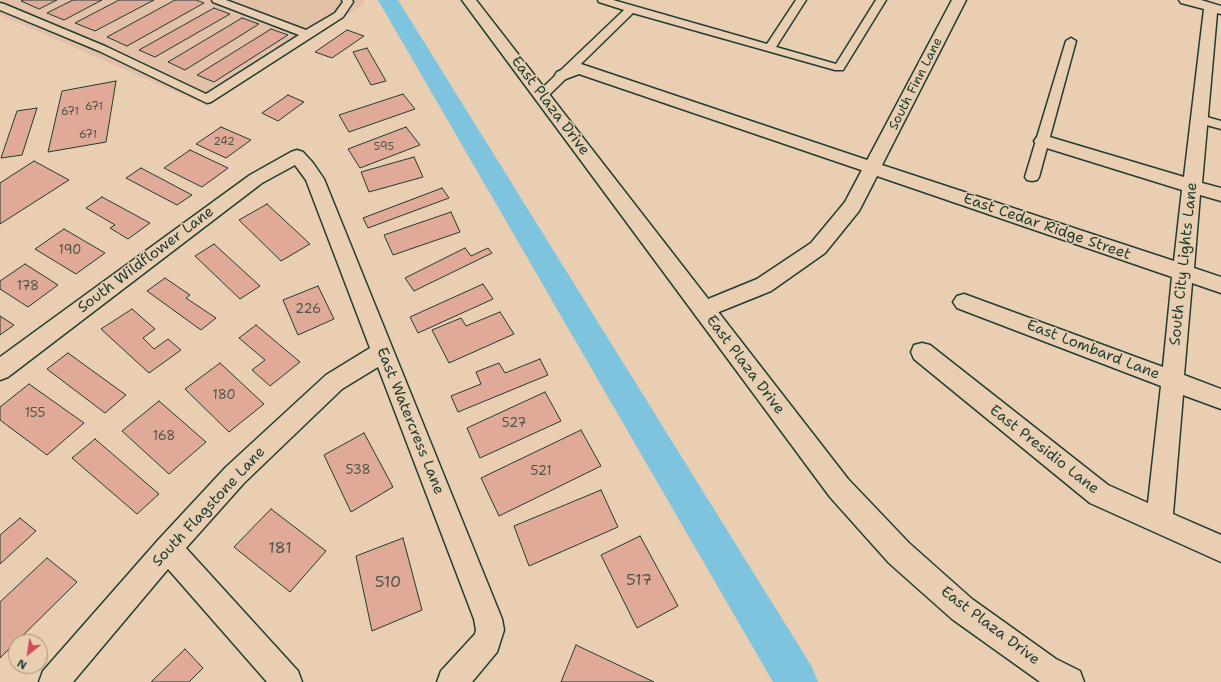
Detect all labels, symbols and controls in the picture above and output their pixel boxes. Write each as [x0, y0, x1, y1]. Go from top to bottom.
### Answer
street label: South Finn Lane [886, 35, 946, 133]
street label: East Plaza Drive [507, 53, 593, 159]
house number: 671 [85, 100, 103, 114]
house number: 671 [61, 105, 79, 119]
house number: 671 [79, 128, 97, 142]
house number: 242 [213, 135, 235, 149]
house number: 595 [374, 140, 394, 154]
street label: South City Lights Lane [1166, 181, 1202, 347]
street label: East Cedar Ridge Street [961, 190, 1133, 264]
street label: South Wildflower Lane [74, 203, 218, 317]
house number: 190 [59, 243, 81, 259]
house number: 178 [17, 279, 39, 295]
house number: 226 [295, 302, 321, 318]
street label: East Plaza Drive [702, 312, 788, 418]
street label: East Lombard Lane [1024, 316, 1162, 384]
street label: East Watercress Lane [372, 345, 448, 497]
house number: 180 [212, 388, 236, 404]
street label: East Presidio Lane [986, 402, 1102, 498]
house number: 155 [25, 406, 45, 422]
house number: 527 [502, 416, 526, 432]
house number: 168 [153, 429, 175, 445]
street label: South Flagstone Lane [149, 443, 269, 571]
house number: 538 [345, 463, 371, 479]
house number: 521 [530, 464, 552, 480]
house number: 181 [268, 539, 292, 559]
house number: 517 [626, 571, 652, 591]
house number: 510 [375, 573, 401, 593]
street label: East Plaza Drive [937, 583, 1043, 669]
north arrow [8, 634, 48, 674]
text: N [15, 655, 30, 673]

